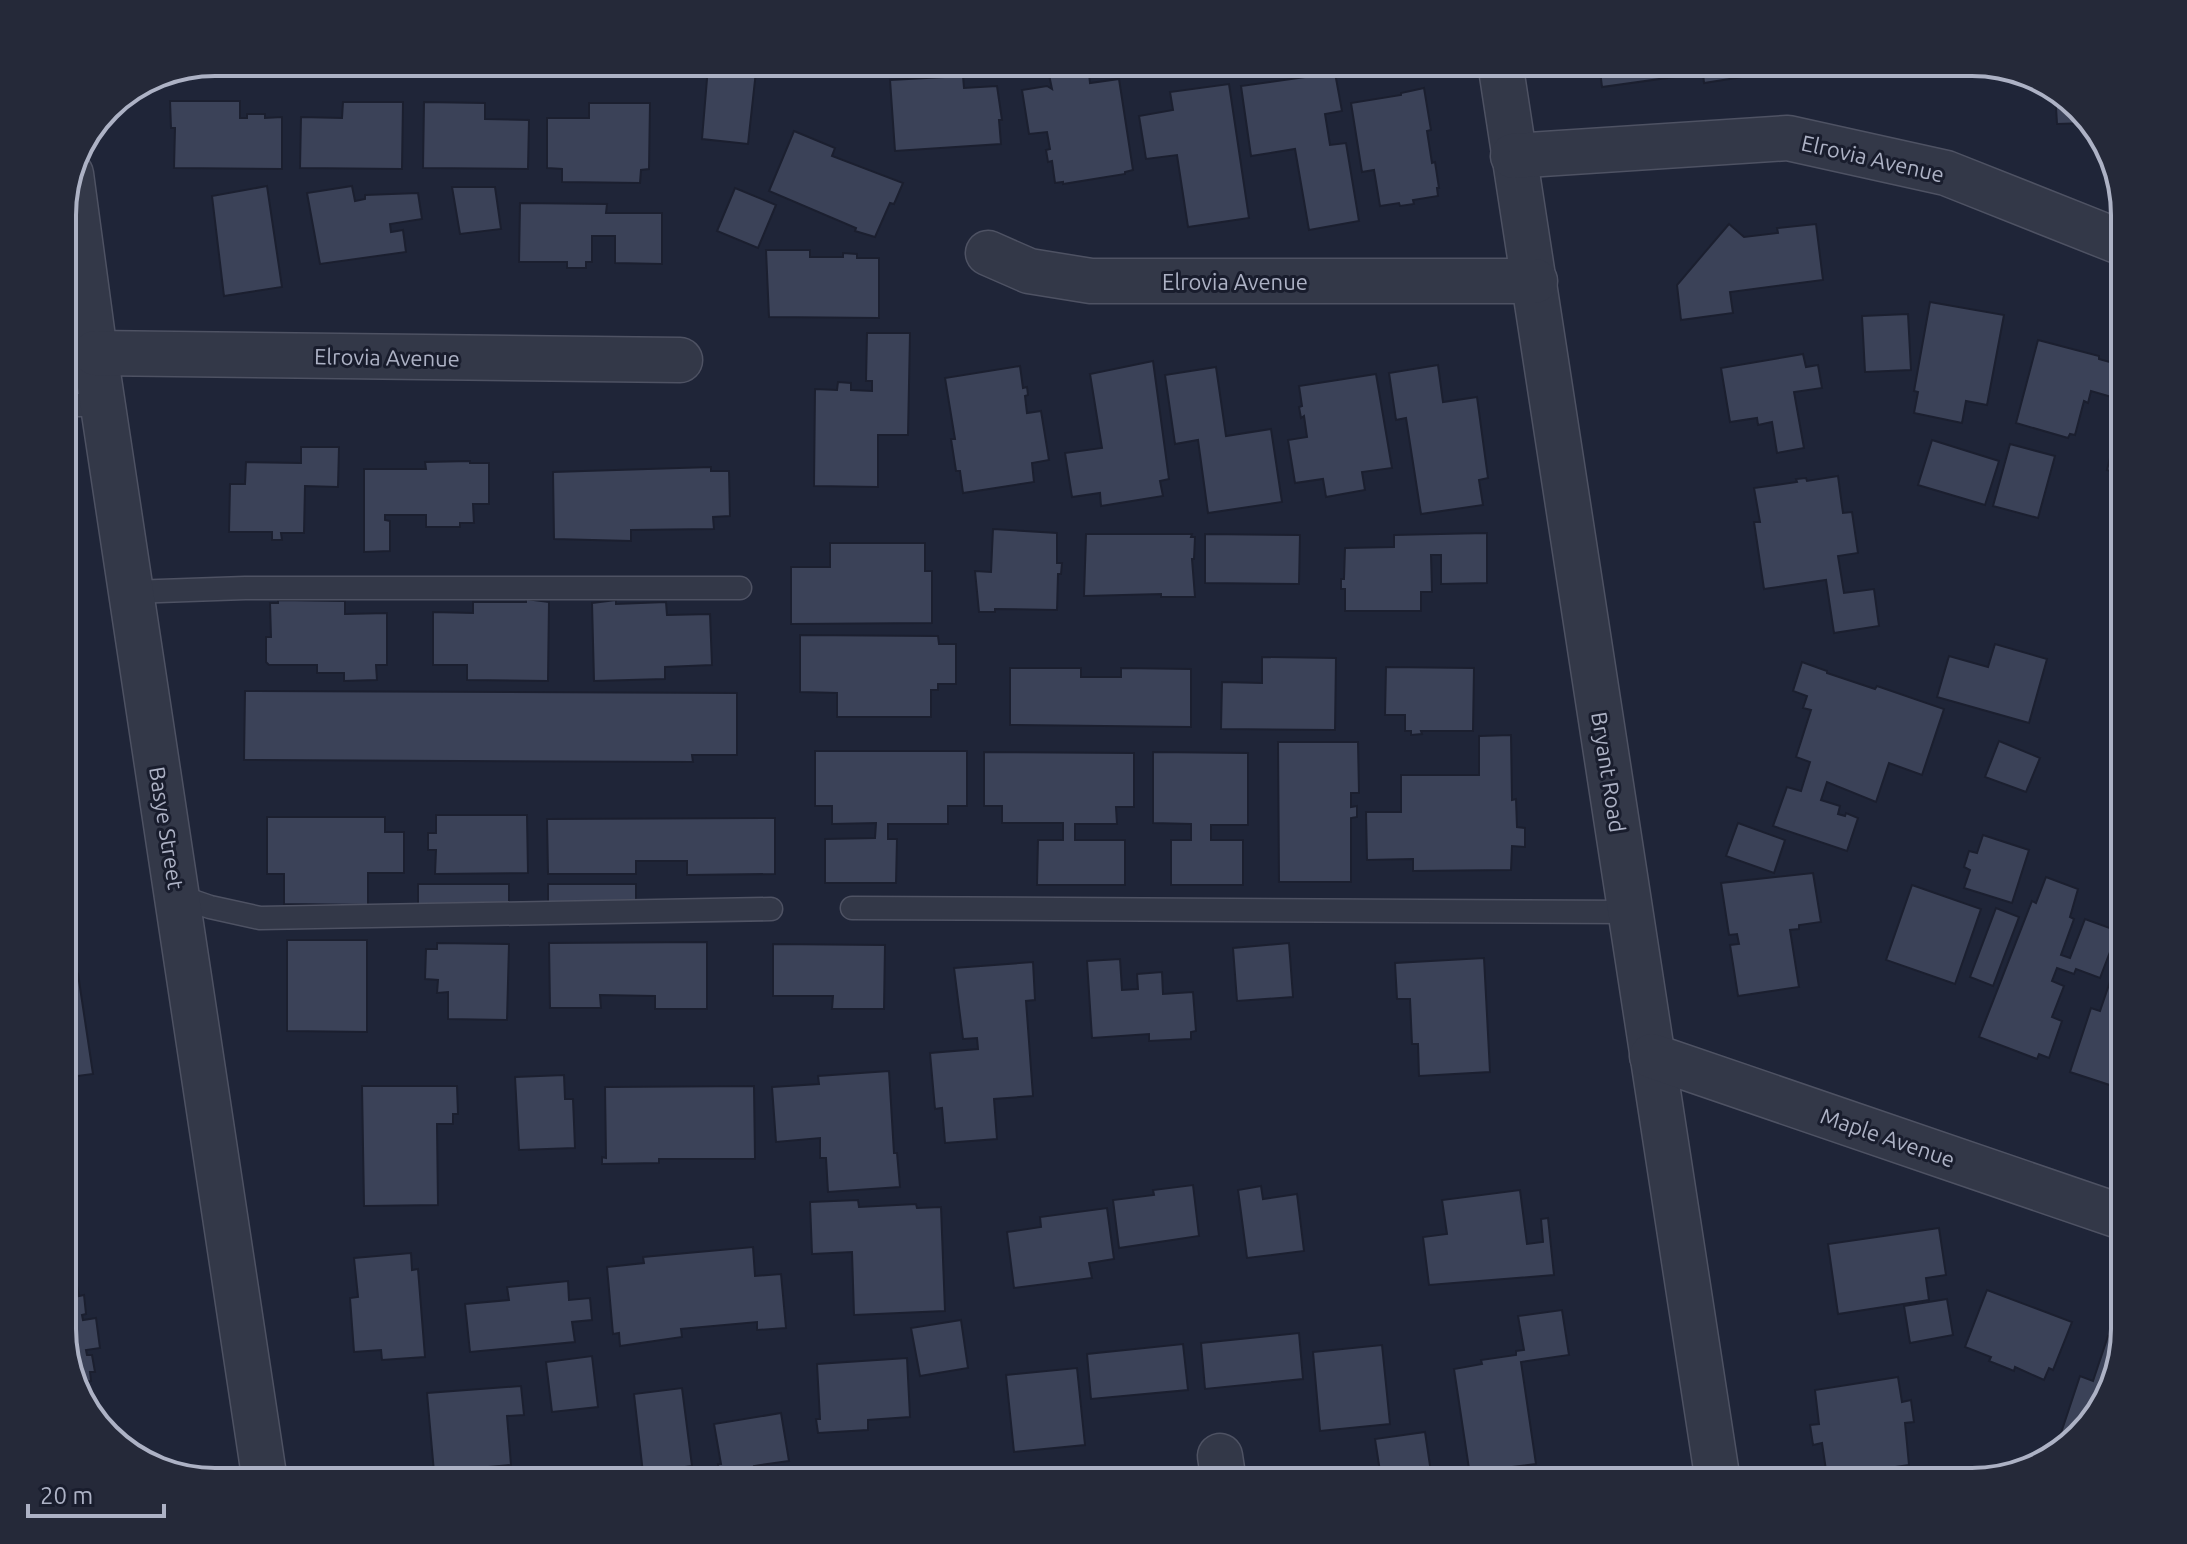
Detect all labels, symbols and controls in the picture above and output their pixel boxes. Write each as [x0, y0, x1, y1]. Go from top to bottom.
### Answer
street label: Elrovia Avenue [1799, 129, 1947, 187]
street label: Elrovia Avenue [1162, 269, 1308, 294]
street label: Elrovia Avenue [314, 343, 460, 371]
street label: Bryant Road [1587, 710, 1631, 834]
street label: Basye Street [145, 765, 189, 892]
street label: Maple Avenue [1818, 1102, 1958, 1172]
scale bar [28, 1468, 164, 1518]
text: 20 m [40, 1482, 93, 1509]

